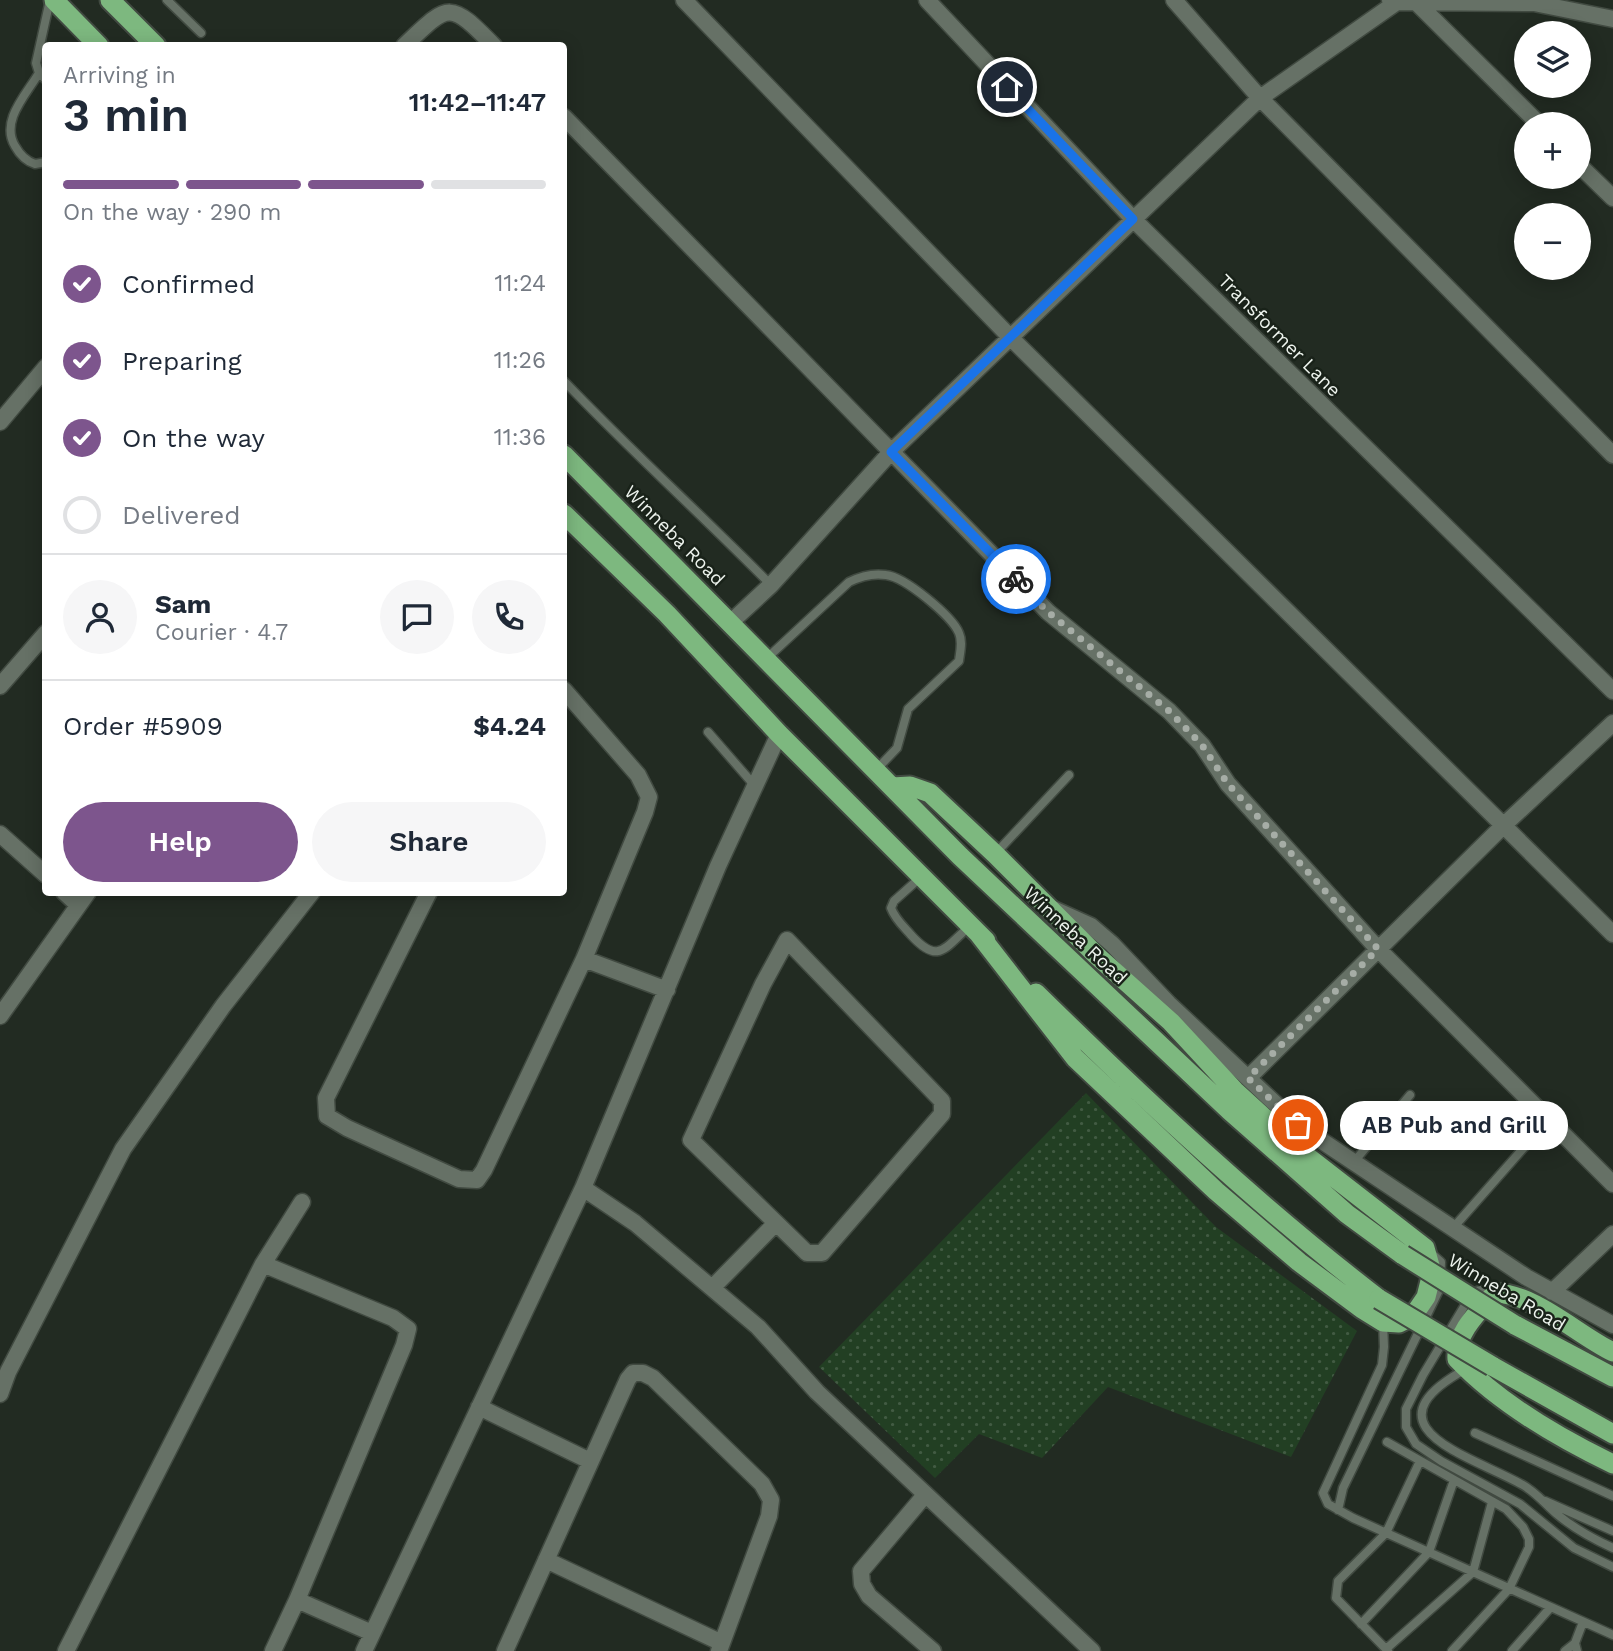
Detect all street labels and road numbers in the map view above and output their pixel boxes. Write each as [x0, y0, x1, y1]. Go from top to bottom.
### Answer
street label: Transformer Lane [1213, 269, 1346, 402]
street label: Winneba Road [620, 480, 730, 590]
street label: Winneba Road [1019, 882, 1132, 989]
street label: Winneba Road [1444, 1248, 1570, 1337]

